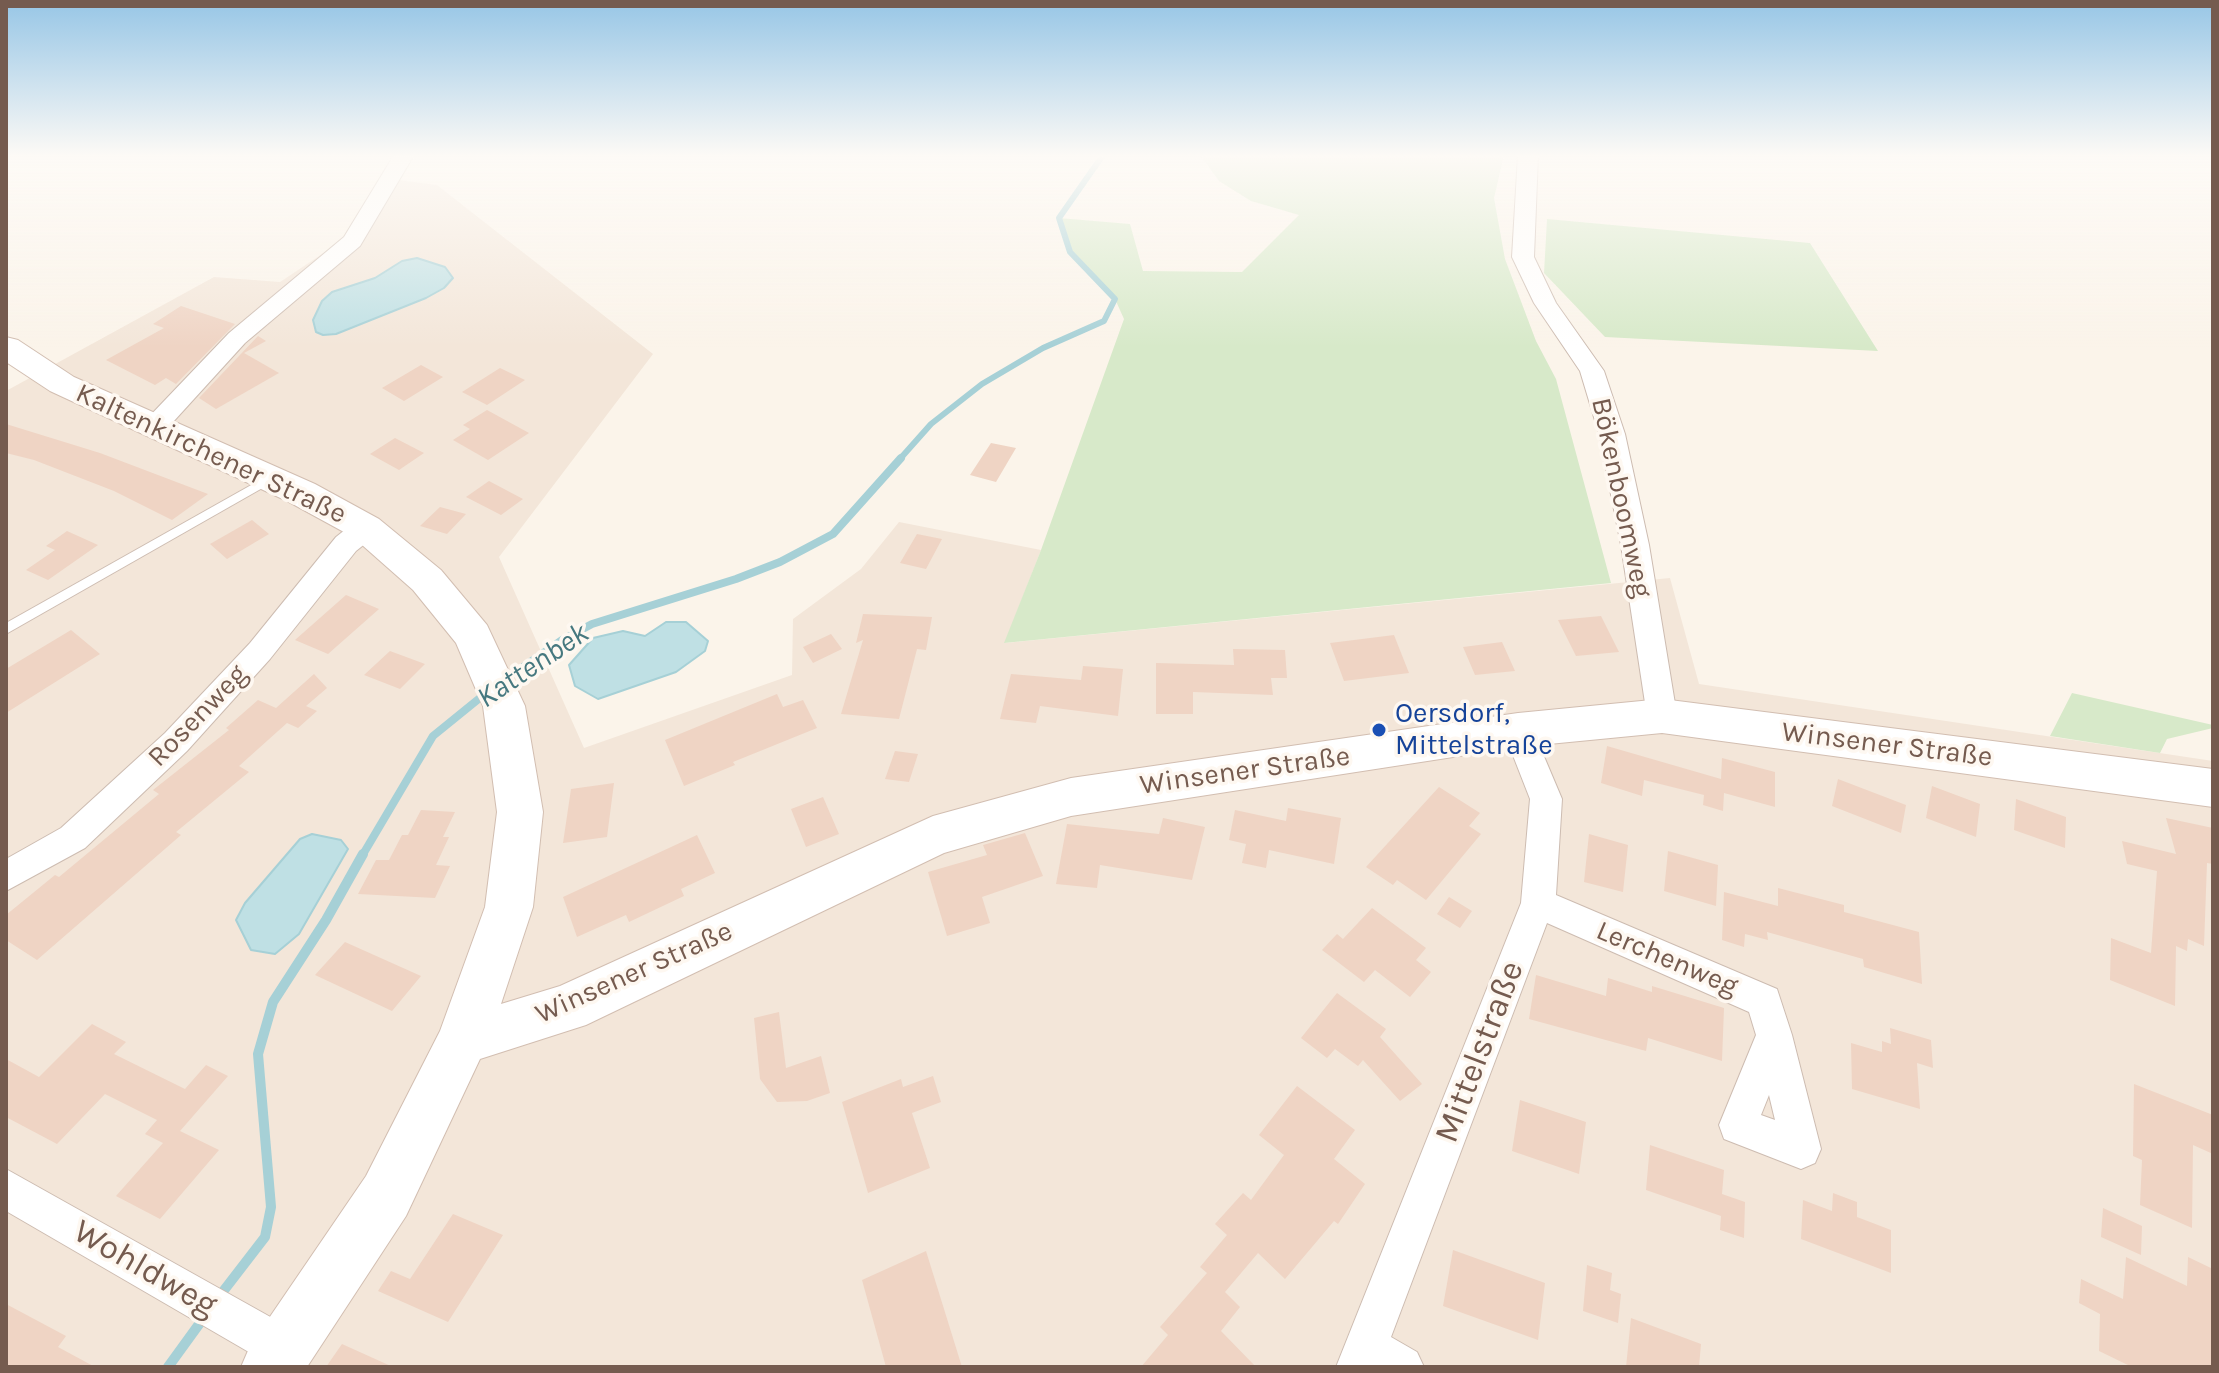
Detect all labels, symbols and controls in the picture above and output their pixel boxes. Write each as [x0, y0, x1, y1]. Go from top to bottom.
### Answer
street label: Kaltenkirchener Straße [70, 377, 352, 531]
street label: Bökenboomweg [1583, 395, 1659, 601]
water label: Kattenbek [470, 616, 596, 716]
street label: Rosenweg [141, 658, 255, 774]
place label: Oersdorf, Mittelstraße [1395, 697, 1553, 763]
street label: Winsener Straße [1780, 715, 1994, 775]
marker: Oersdorf, Mittelstraße [1370, 721, 1388, 739]
street label: Winsener Straße [1138, 740, 1352, 802]
street label: Lerchenweg [1591, 914, 1743, 1004]
street label: Winsener Straße [530, 915, 738, 1031]
street label: Mittelstraße [1427, 955, 1533, 1149]
street label: Wohldweg [66, 1211, 224, 1327]

